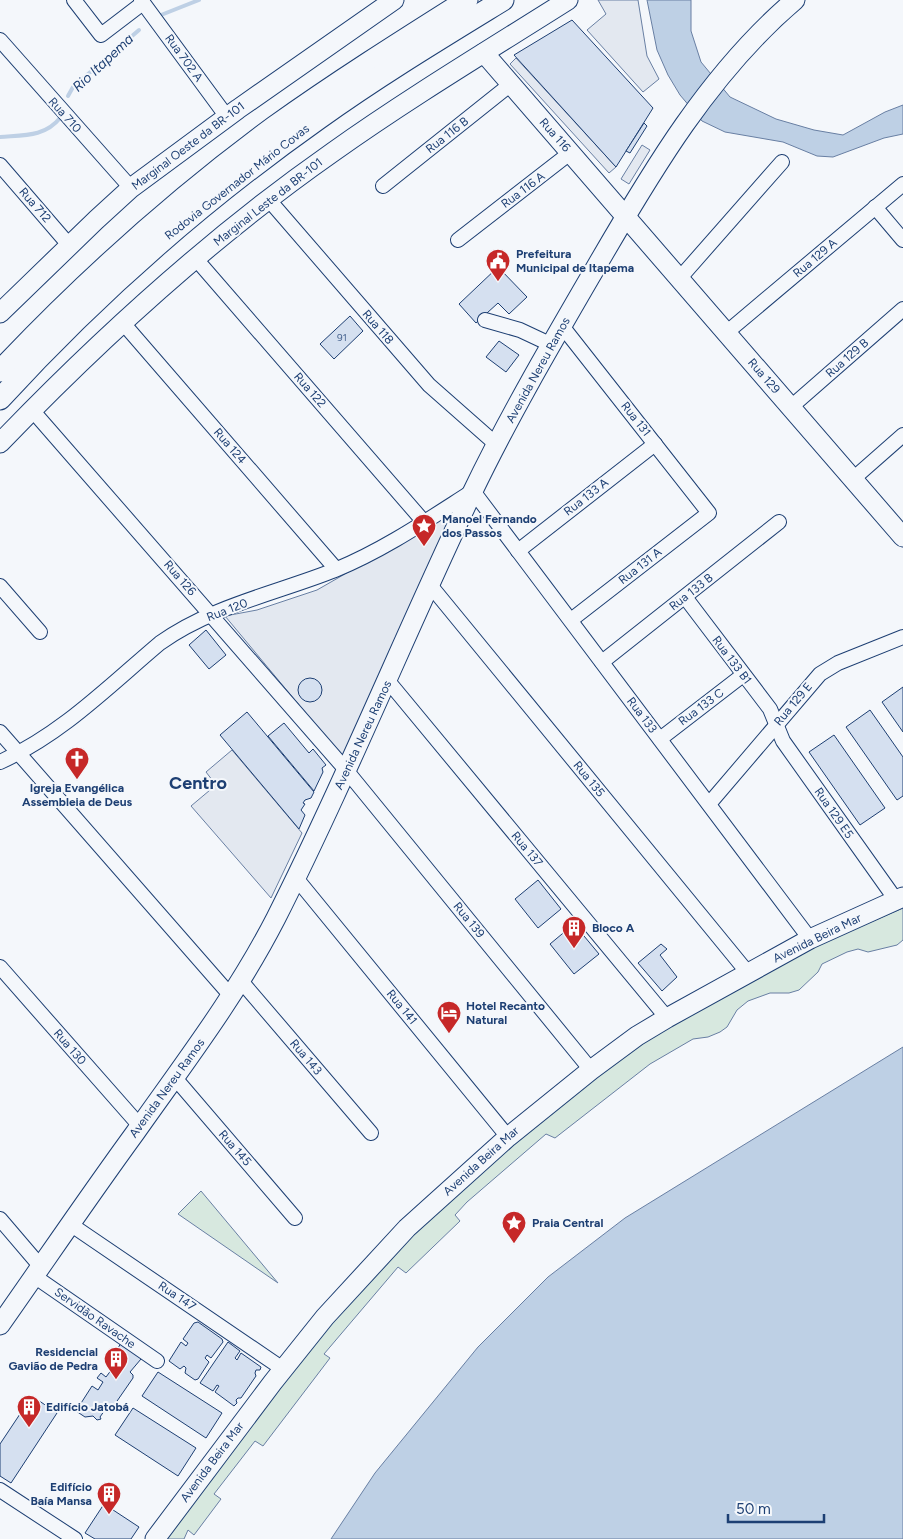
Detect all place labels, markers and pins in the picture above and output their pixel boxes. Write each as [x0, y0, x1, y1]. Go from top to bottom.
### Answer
place label: Prefeitura Municipal de Itapema [516, 247, 634, 275]
public building icon: Prefeitura Municipal de Itapema [485, 248, 511, 282]
place label: Manoel Fernando dos Passos [442, 512, 537, 540]
place icon: Manoel Fernando dos Passos [411, 513, 437, 547]
church icon: Igreja Evangélica Assembleia de Deus [64, 746, 90, 780]
place label: Igreja Evangélica Assembleia de Deus [22, 781, 132, 809]
building icon: Bloco A [561, 915, 587, 949]
place label: Bloco A [592, 921, 635, 935]
place label: Hotel Recanto Natural [466, 999, 545, 1027]
hotel icon: Hotel Recanto Natural [436, 1000, 462, 1034]
place icon: Praia Central [501, 1210, 527, 1244]
place label: Praia Central [532, 1216, 603, 1230]
place label: Residencial Gavião de Pedra [8, 1345, 98, 1373]
building icon: Residencial Gavião de Pedra [103, 1346, 129, 1380]
building icon: Edifício Jatobá [16, 1394, 42, 1428]
place label: Edifício Jatobá [46, 1400, 129, 1414]
place label: Edifício Baía Mansa [30, 1480, 92, 1508]
building icon: Edifício Baía Mansa [96, 1481, 122, 1515]

